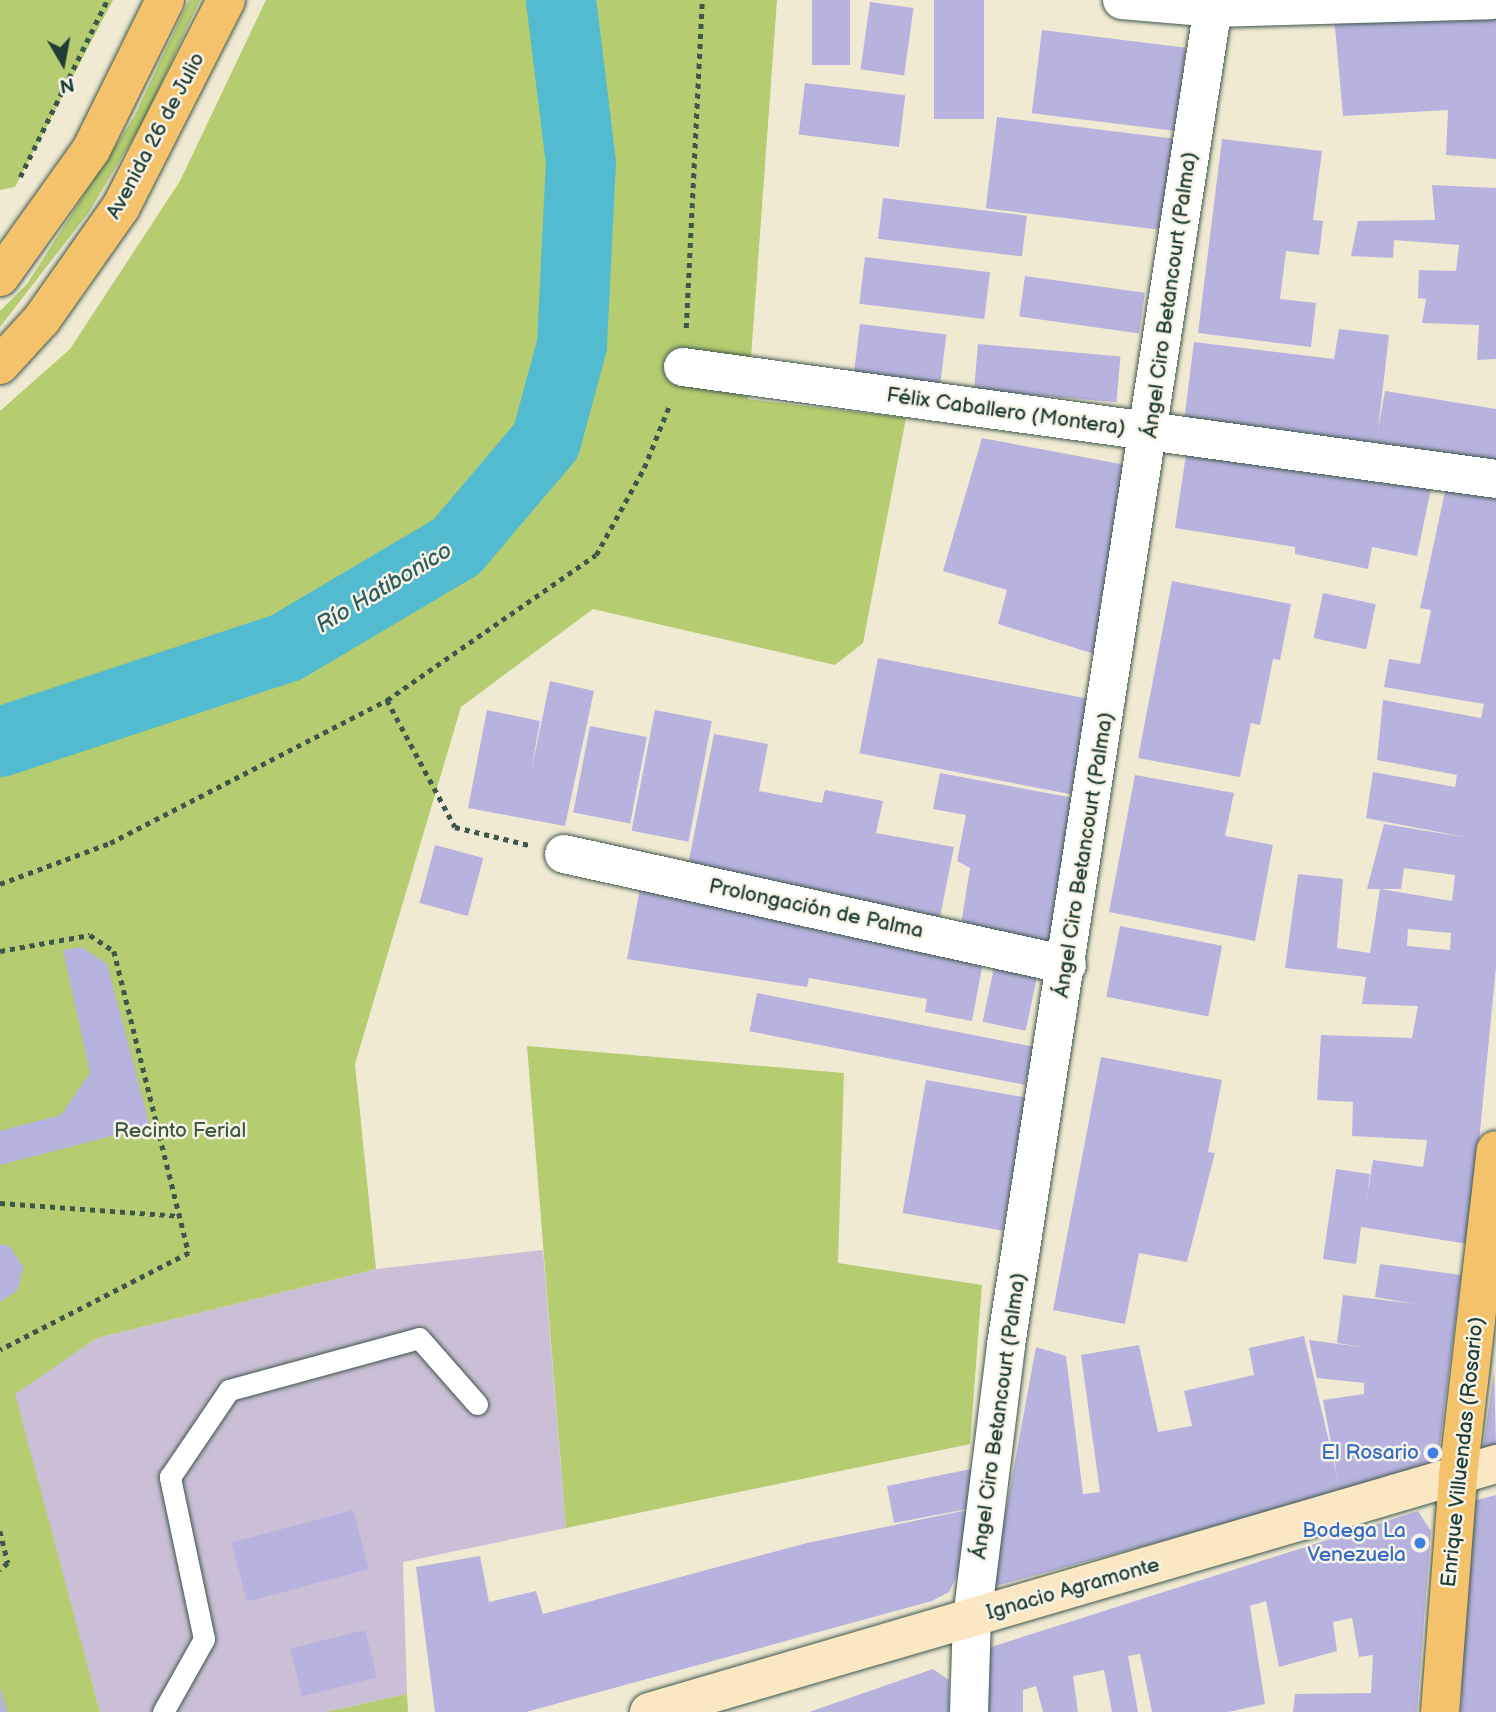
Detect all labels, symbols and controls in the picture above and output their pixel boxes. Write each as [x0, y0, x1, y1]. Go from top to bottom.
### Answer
north arrow [28, 28, 98, 98]
street label: Avenida 26 de Julio [101, 48, 211, 224]
text: N [58, 72, 76, 97]
street label: Ángel Ciro Betancourt (Palma) [1137, 150, 1203, 440]
street label: Félix Caballero (Montera) [885, 383, 1127, 441]
water label: Río Hatibonico [311, 537, 457, 639]
street label: Ángel Ciro Betancourt (Palma) [1049, 710, 1119, 1000]
street label: Prolongación de Palma [706, 874, 926, 944]
park label: Recinto Ferial [114, 1118, 246, 1144]
street label: Ángel Ciro Betancourt (Palma) [966, 1271, 1032, 1561]
street label: Enrique Villuendas (Rosario) [1436, 1315, 1490, 1589]
place label: El Rosario [1321, 1440, 1419, 1466]
marker: El Rosario [1425, 1445, 1441, 1461]
place label: Bodega La Venezuela [1302, 1518, 1406, 1568]
marker: Bodega La Venezuela [1412, 1535, 1428, 1551]
street label: Ignacio Agramonte [983, 1552, 1163, 1626]

